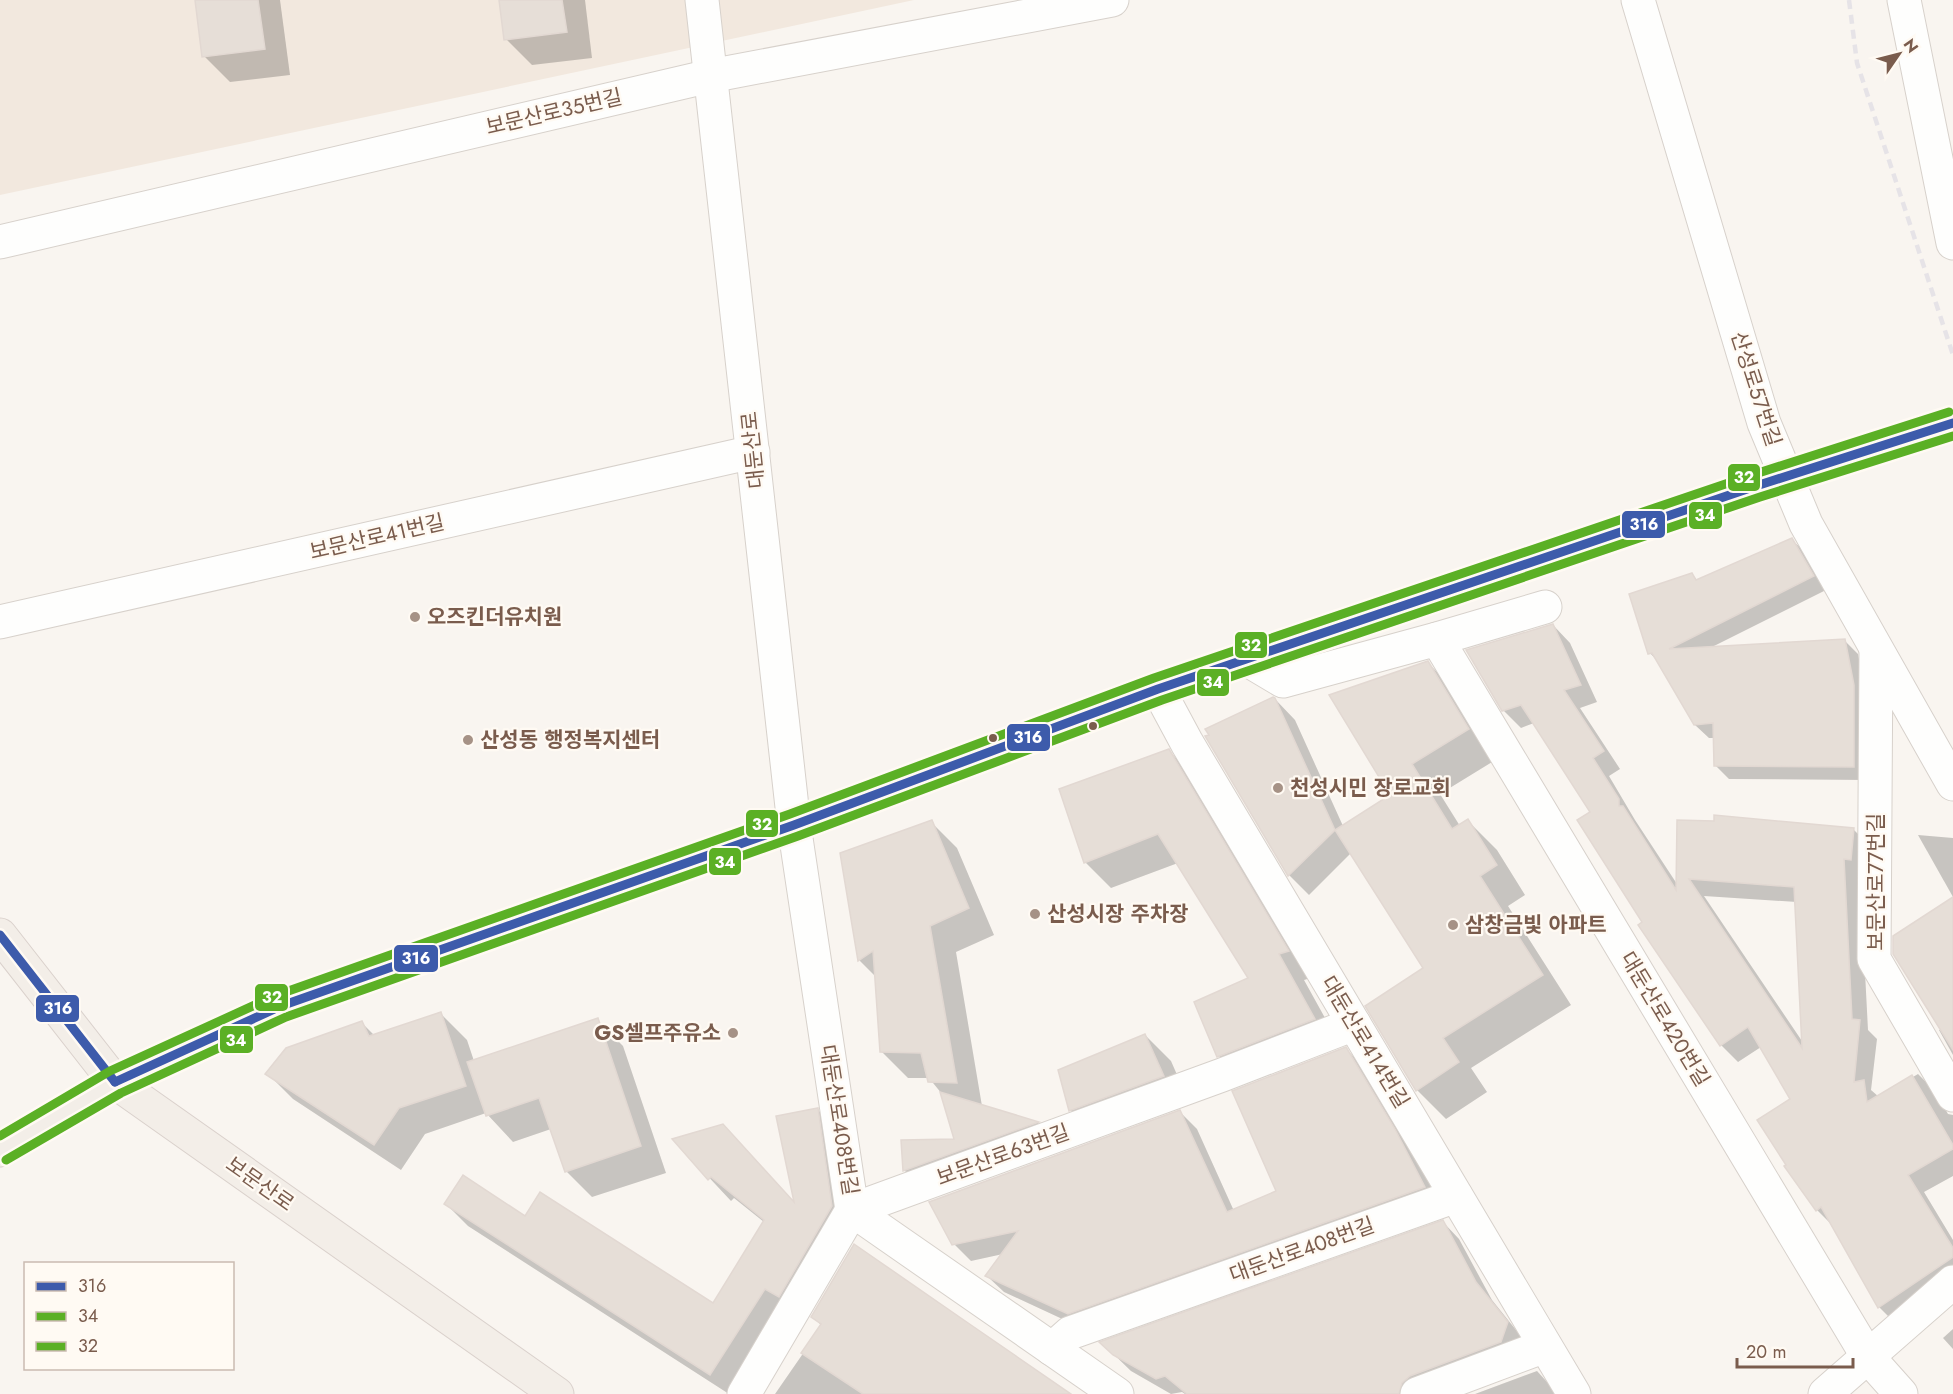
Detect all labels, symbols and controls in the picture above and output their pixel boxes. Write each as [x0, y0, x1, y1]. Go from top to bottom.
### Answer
north arrow [1869, 24, 1929, 84]
text: N [1898, 34, 1924, 57]
street label: 보문산로35번길 [483, 82, 625, 142]
street label: 산성로57번길 [1723, 328, 1789, 450]
street label: 대둔산로 [734, 410, 772, 490]
line badge: 32 [1727, 463, 1761, 492]
text: 32 [1734, 466, 1754, 489]
line badge: 34 [1688, 501, 1723, 530]
text: 34 [1694, 504, 1716, 527]
street label: 보문산로41번길 [307, 507, 447, 567]
line badge: 316 [1621, 510, 1666, 539]
text: 316 [1630, 513, 1658, 536]
place label: 오즈킨더유치원 [427, 602, 562, 632]
marker: 오즈킨더유치원 [408, 610, 422, 624]
line badge: 32 [1234, 631, 1268, 659]
text: 32 [1241, 634, 1261, 657]
line badge: 34 [1196, 668, 1230, 697]
text: 34 [1202, 671, 1224, 694]
unlabelled marker [1087, 720, 1099, 732]
line badge: 316 [1006, 723, 1051, 752]
place label: 산성동 행정복지센터 [480, 725, 660, 755]
text: 316 [1014, 726, 1042, 749]
unlabelled marker [987, 732, 999, 744]
marker: 산성동 행정복지센터 [461, 733, 475, 747]
place label: 천성시민 장로교회 [1290, 773, 1451, 803]
marker: 천성시민 장로교회 [1271, 781, 1285, 795]
line badge: 32 [745, 809, 779, 838]
text: 32 [752, 813, 772, 836]
street label: 보문산로77번길 [1861, 813, 1891, 951]
line badge: 34 [708, 847, 742, 876]
text: 34 [714, 851, 736, 874]
place label: 산성시장 주차장 [1047, 899, 1189, 929]
marker: 산성시장 주차장 [1028, 907, 1042, 921]
place label: 삼창금빛 아파트 [1465, 910, 1607, 940]
marker: 삼창금빛 아파트 [1446, 918, 1460, 932]
line badge: 316 [393, 944, 439, 973]
street label: 대둔산로420번길 [1613, 946, 1717, 1092]
text: 316 [402, 947, 430, 970]
street label: 대둔산로414번길 [1314, 970, 1416, 1114]
line badge: 32 [254, 983, 289, 1012]
text: 32 [262, 986, 282, 1009]
line badge: 316 [35, 994, 80, 1023]
text: 316 [44, 997, 72, 1020]
place label: GS셀프주유소 [594, 1018, 721, 1048]
line badge: 34 [219, 1025, 254, 1054]
marker: GS셀프주유소 [726, 1026, 740, 1040]
text: 34 [225, 1029, 247, 1052]
street label: 대둔산로408번길 [812, 1042, 866, 1198]
street label: 보문산로63번길 [932, 1117, 1074, 1193]
street label: 보문산로 [220, 1150, 300, 1218]
street label: 대둔산로408번길 [1225, 1210, 1379, 1290]
legend [24, 1262, 234, 1370]
text: 316 [78, 1273, 106, 1299]
text: 34 [78, 1303, 98, 1329]
scale bar [1737, 1331, 1852, 1369]
text: 32 [78, 1333, 98, 1359]
text: 20 m [1746, 1339, 1786, 1365]

